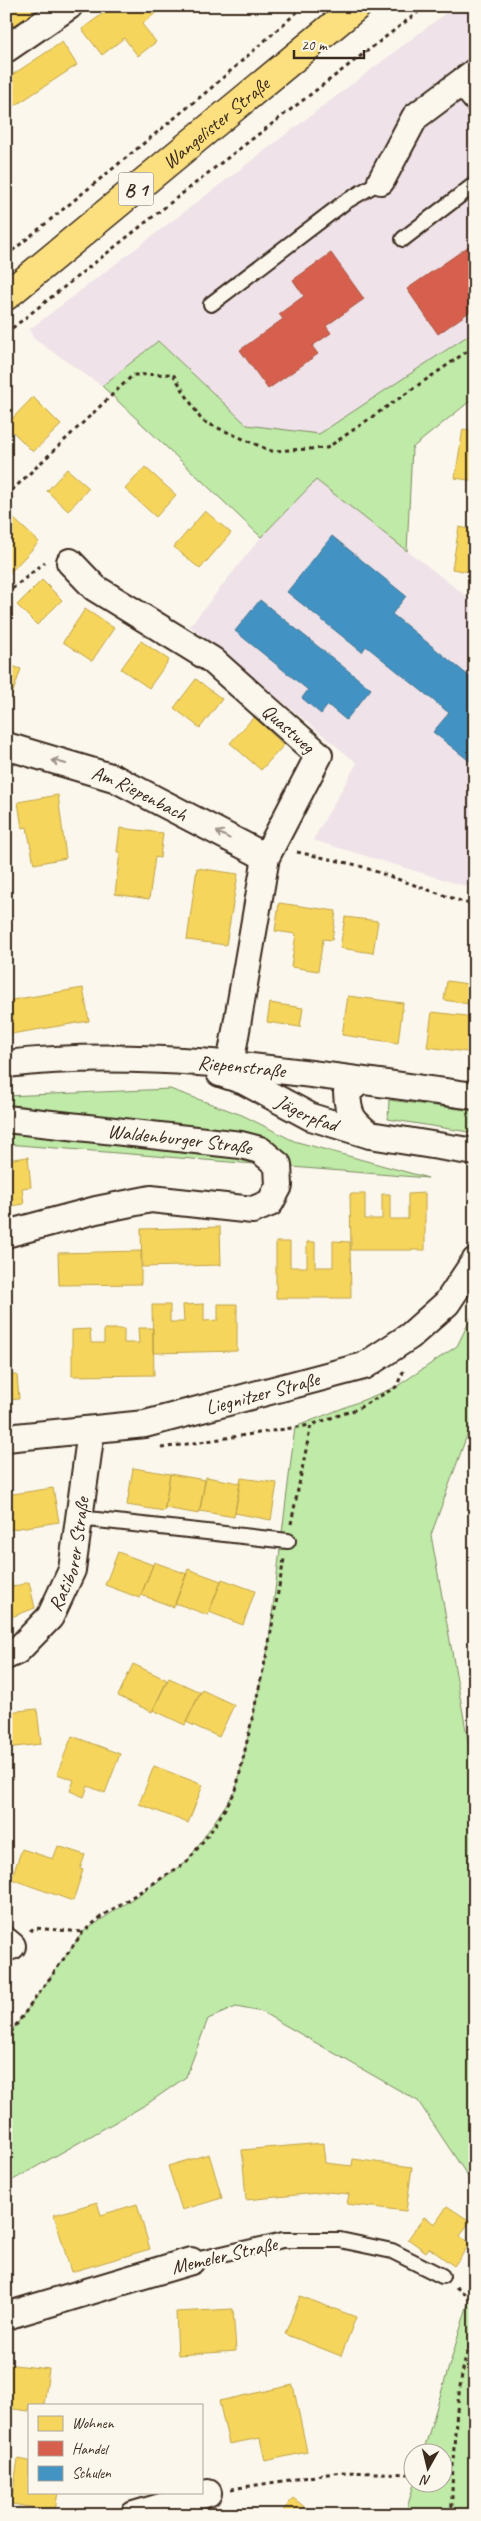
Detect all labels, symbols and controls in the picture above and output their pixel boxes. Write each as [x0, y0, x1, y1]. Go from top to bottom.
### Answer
scale bar [294, 28, 364, 60]
text: 20 m [301, 36, 328, 55]
street label: Wangelister Straße [157, 71, 276, 175]
road number: B 1 [118, 172, 154, 205]
street label: Quastweg [257, 698, 321, 759]
one-way arrow [52, 756, 68, 766]
street label: Am Riepenbach [89, 760, 192, 827]
one-way arrow [216, 830, 231, 839]
street label: Riepenstraße [197, 1050, 288, 1084]
street label: Jägerpfad [271, 1088, 343, 1138]
street label: Waldenburger Straße [106, 1118, 256, 1161]
street label: Liegnitzer Straße [203, 1366, 323, 1420]
street label: Ratiborer Straße [42, 1494, 95, 1615]
street label: Memeler Straße [169, 2231, 281, 2280]
legend [28, 2404, 202, 2494]
text: Wohnen [72, 2414, 115, 2433]
text: Handel [72, 2440, 110, 2459]
north arrow [404, 2444, 454, 2494]
text: Schulen [72, 2464, 112, 2483]
text: N [418, 2471, 432, 2489]

